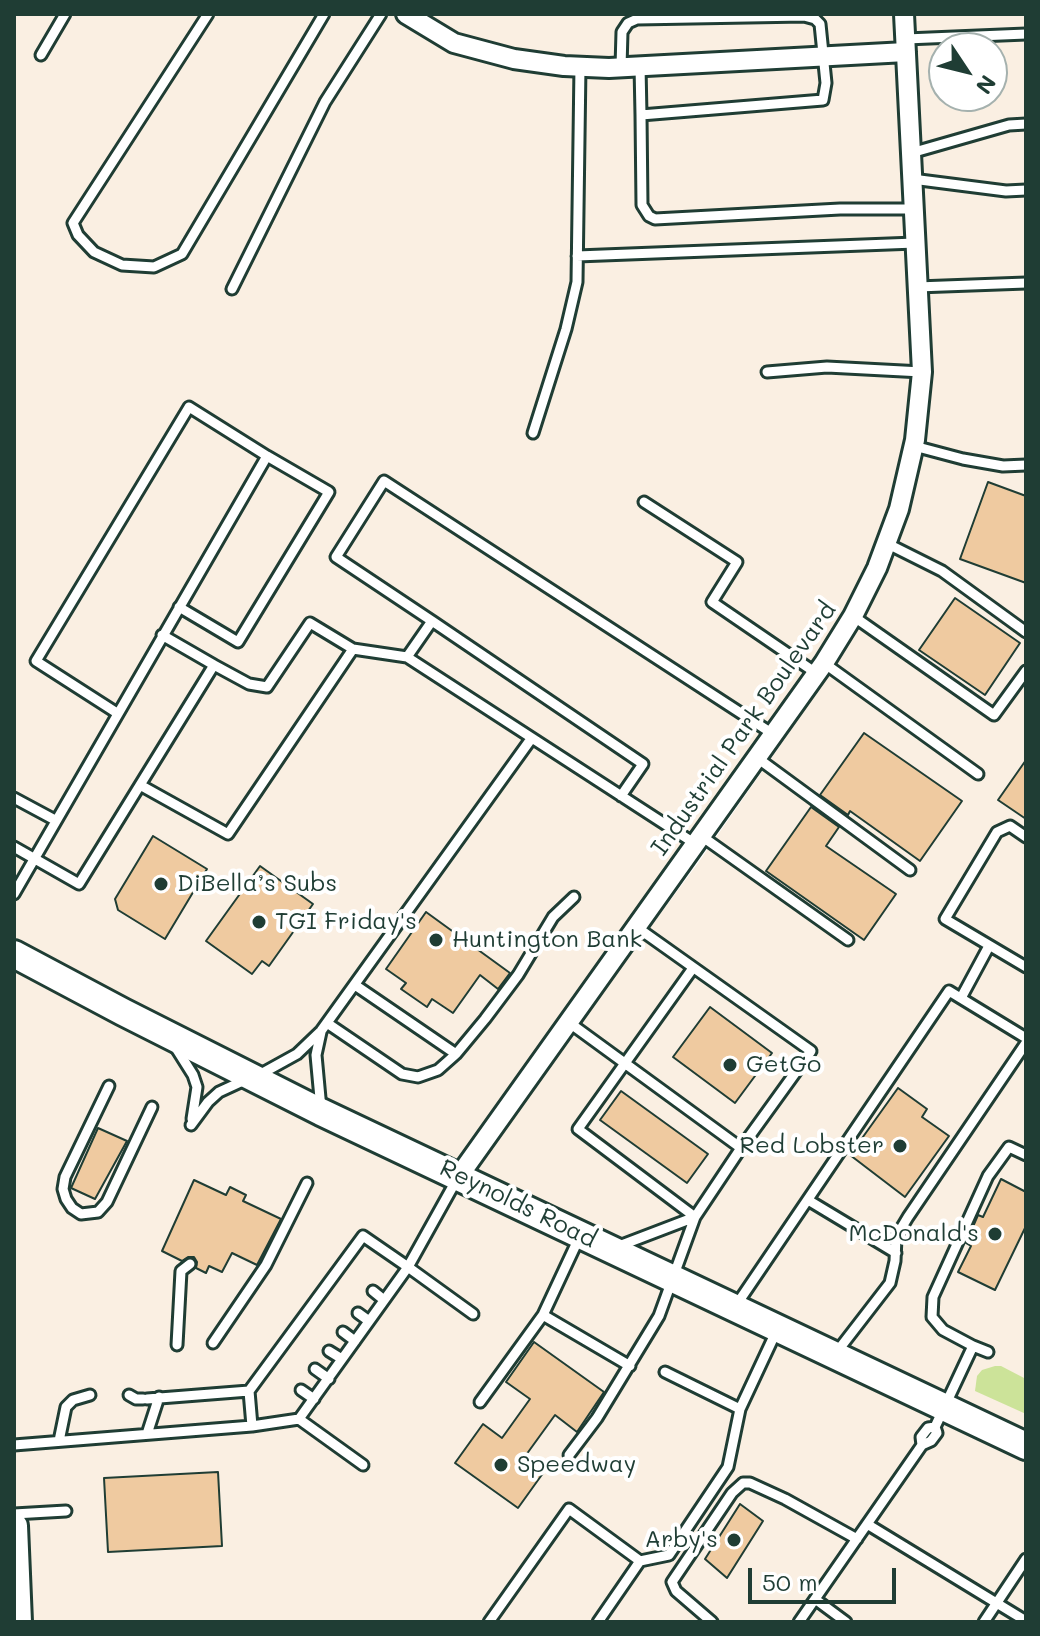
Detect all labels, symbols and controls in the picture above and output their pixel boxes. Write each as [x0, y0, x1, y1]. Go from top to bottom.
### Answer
north arrow [928, 32, 1008, 112]
text: N [970, 70, 1003, 100]
street label: Industrial Park Boulevard [645, 597, 843, 861]
place label: DiBella’s Subs [177, 870, 337, 898]
marker: DiBella’s Subs [152, 875, 170, 893]
place label: TGI Friday's [275, 908, 417, 936]
marker: TGI Friday's [250, 913, 268, 931]
place label: Huntington Bank [452, 926, 642, 954]
marker: Huntington Bank [427, 931, 445, 949]
place label: GetGo [746, 1051, 821, 1079]
marker: GetGo [721, 1056, 739, 1074]
place label: Red Lobster [740, 1132, 884, 1160]
marker: Red Lobster [891, 1137, 909, 1155]
street label: Reynolds Road [435, 1154, 601, 1254]
place label: McDonald's [849, 1220, 979, 1248]
marker: McDonald's [986, 1225, 1004, 1243]
place label: Speedway [517, 1451, 636, 1479]
marker: Speedway [492, 1456, 510, 1474]
place label: Arby's [645, 1526, 718, 1554]
marker: Arby's [725, 1531, 743, 1549]
scale bar [752, 1552, 900, 1602]
text: 50 m [762, 1566, 818, 1597]

